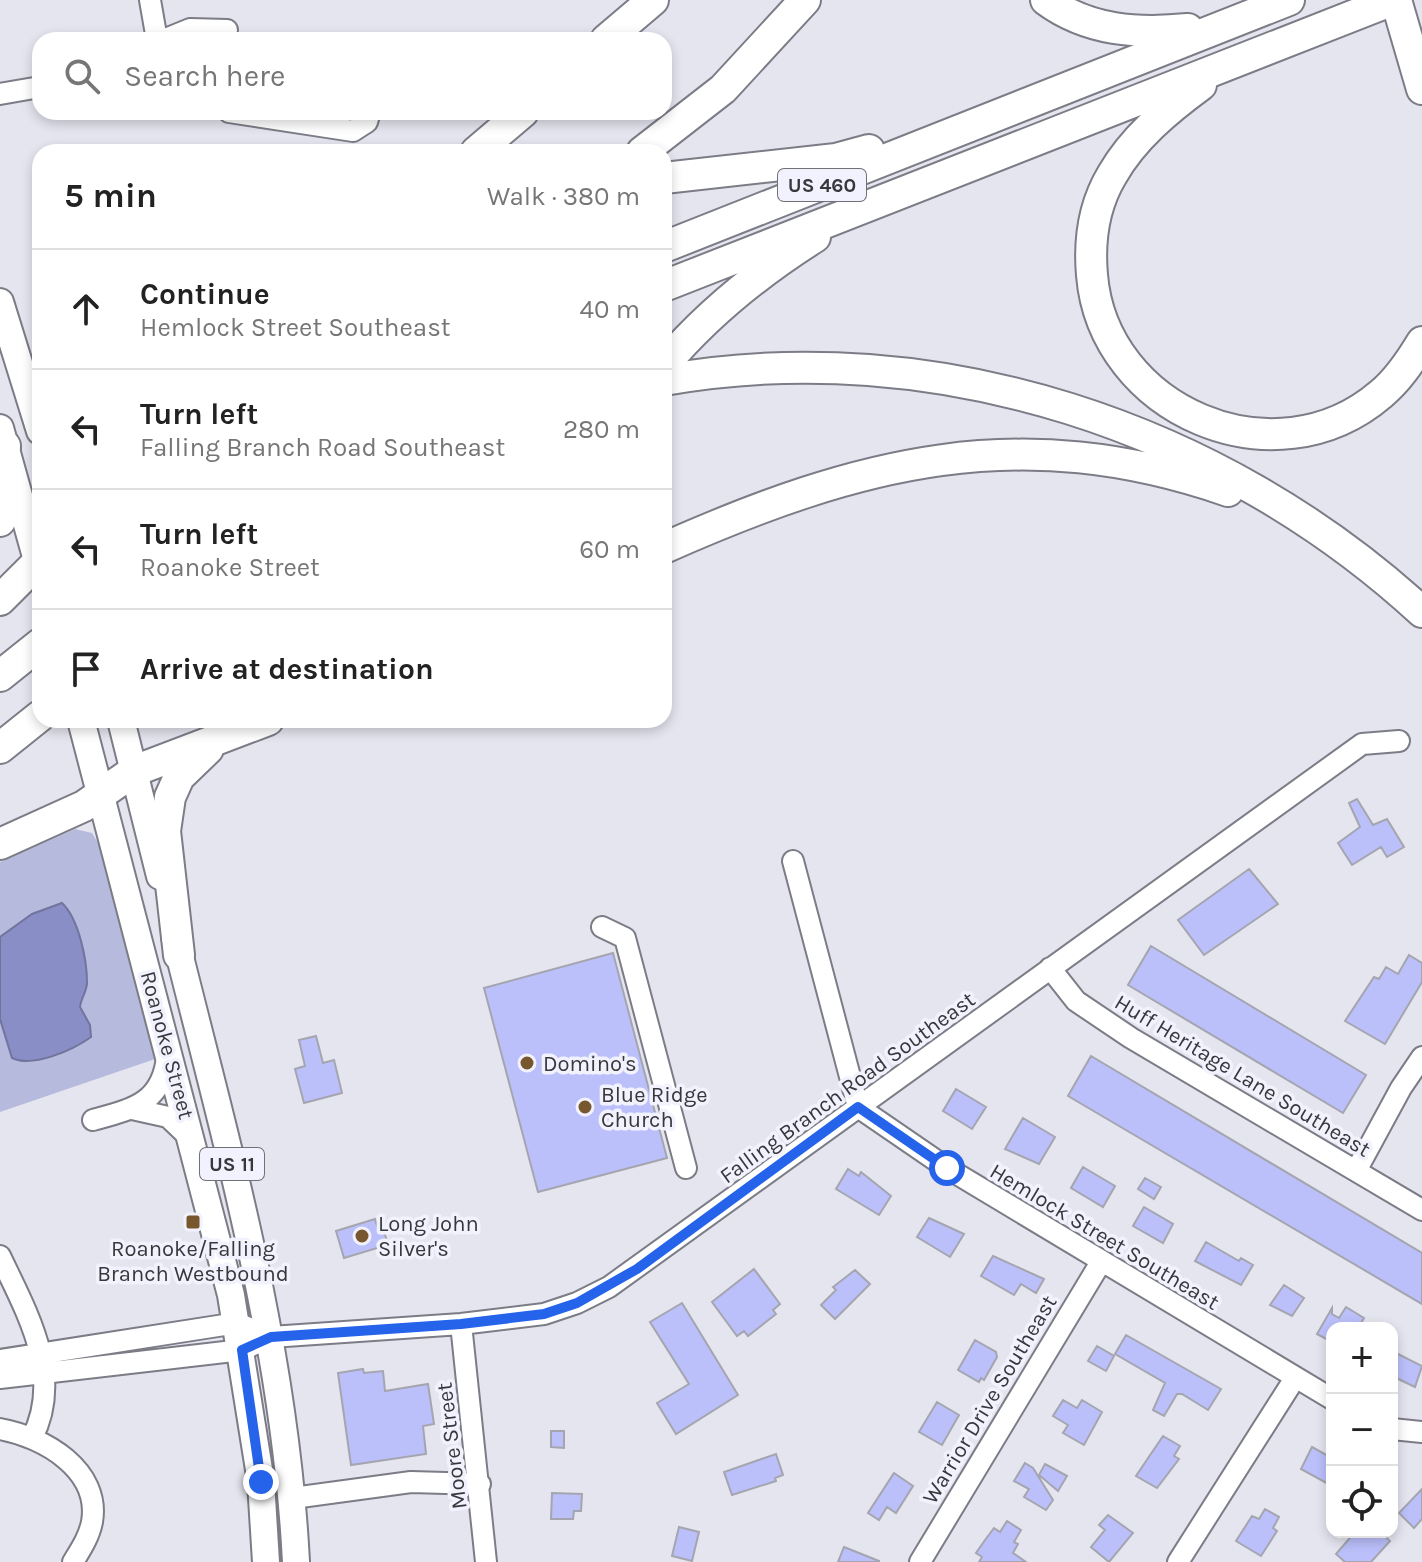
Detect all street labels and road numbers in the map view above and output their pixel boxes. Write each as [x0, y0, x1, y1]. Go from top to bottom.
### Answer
road number: US 460 [778, 169, 866, 201]
street label: Roanoke Street [135, 968, 199, 1122]
street label: Falling Branch Road Southeast [715, 986, 980, 1189]
street label: Huff Heritage Lane Southeast [1110, 989, 1375, 1163]
road number: US 11 [200, 1148, 264, 1180]
street label: Hemlock Street Southeast [985, 1158, 1224, 1316]
street label: Warrior Drive Southeast [917, 1290, 1062, 1509]
street label: Moore Street [431, 1381, 473, 1511]

